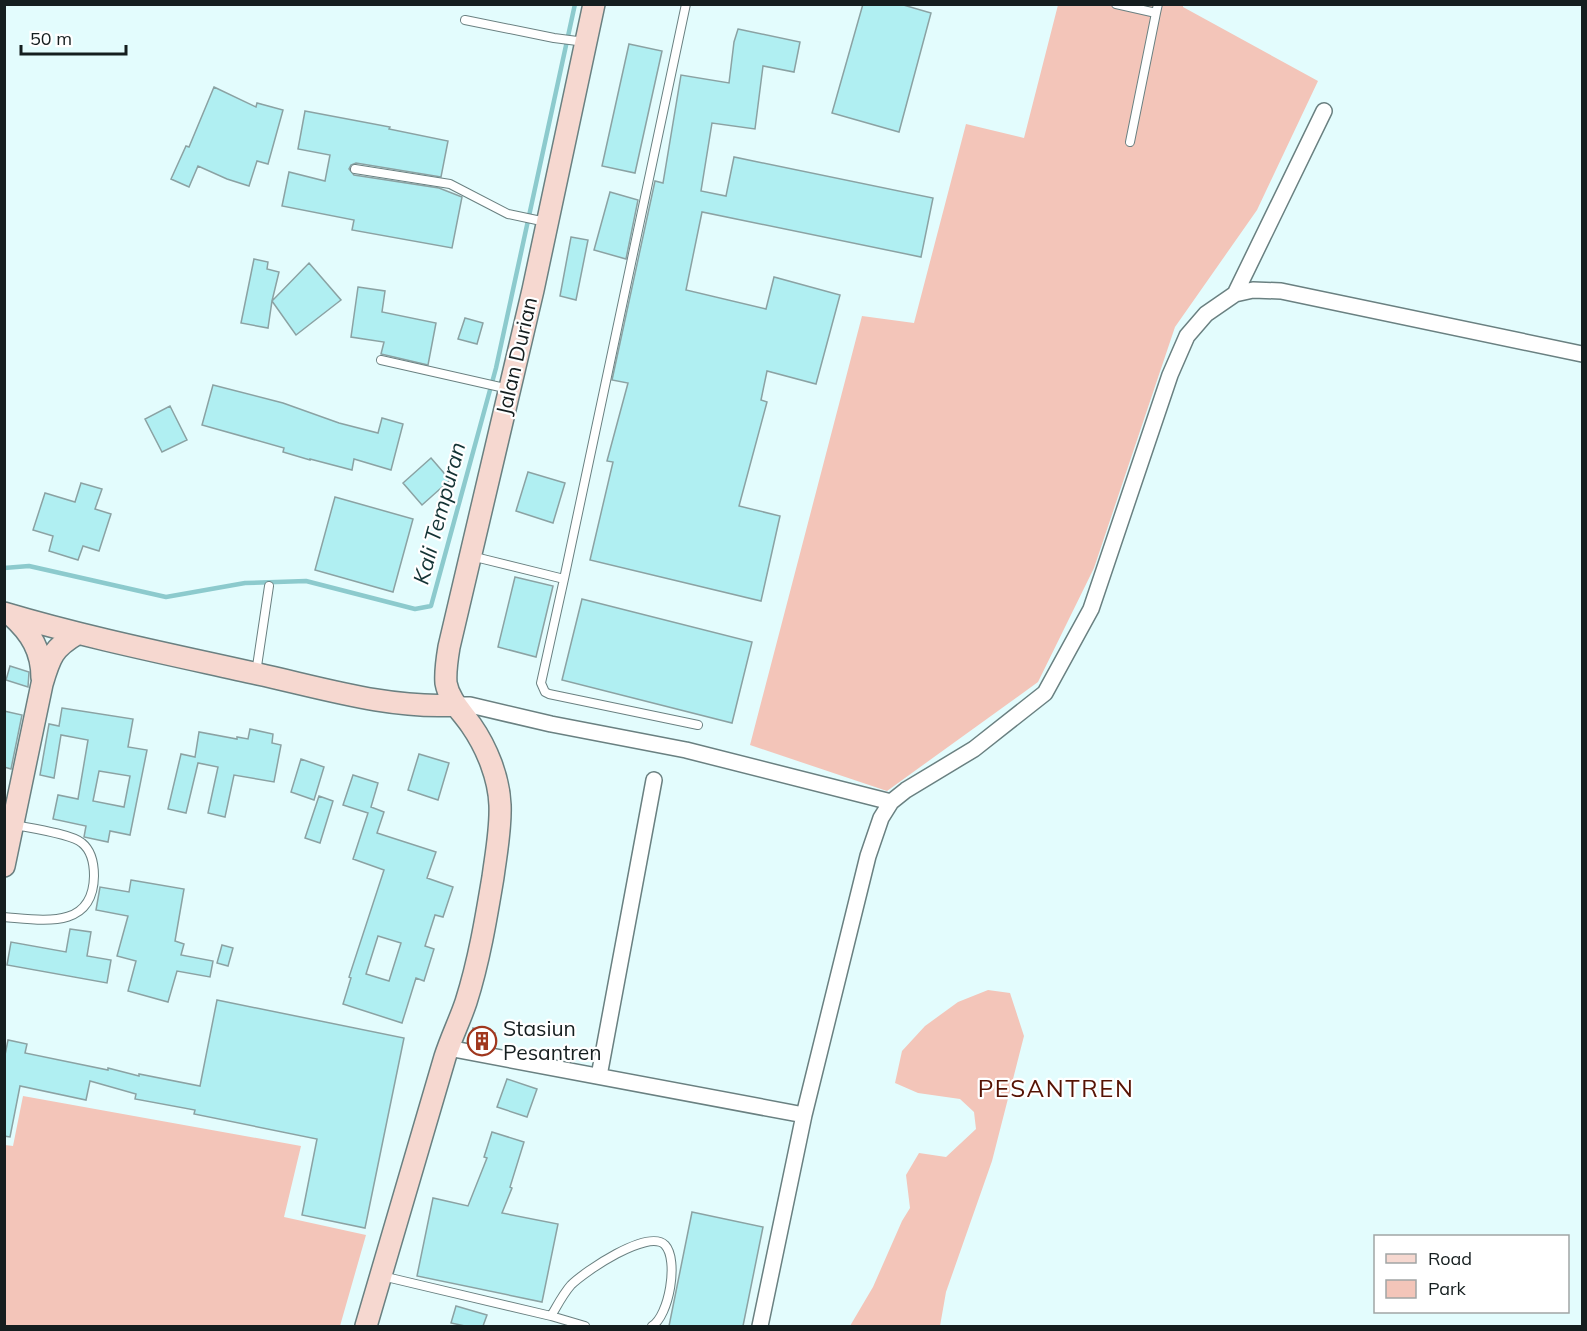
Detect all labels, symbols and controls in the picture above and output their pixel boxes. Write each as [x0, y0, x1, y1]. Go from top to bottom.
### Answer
scale bar [21, 18, 126, 56]
text: 50 m [30, 27, 72, 50]
street label: Jalan Durian [490, 294, 542, 417]
water label: Kali Tempuran [407, 439, 471, 587]
place label: Stasiun Pesantren [503, 1015, 602, 1065]
building icon: Stasiun Pesantren [466, 1025, 498, 1057]
district label: PESANTREN [978, 1073, 1134, 1103]
legend [1374, 1235, 1569, 1313]
text: Road [1428, 1247, 1472, 1270]
text: Park [1428, 1277, 1467, 1300]

